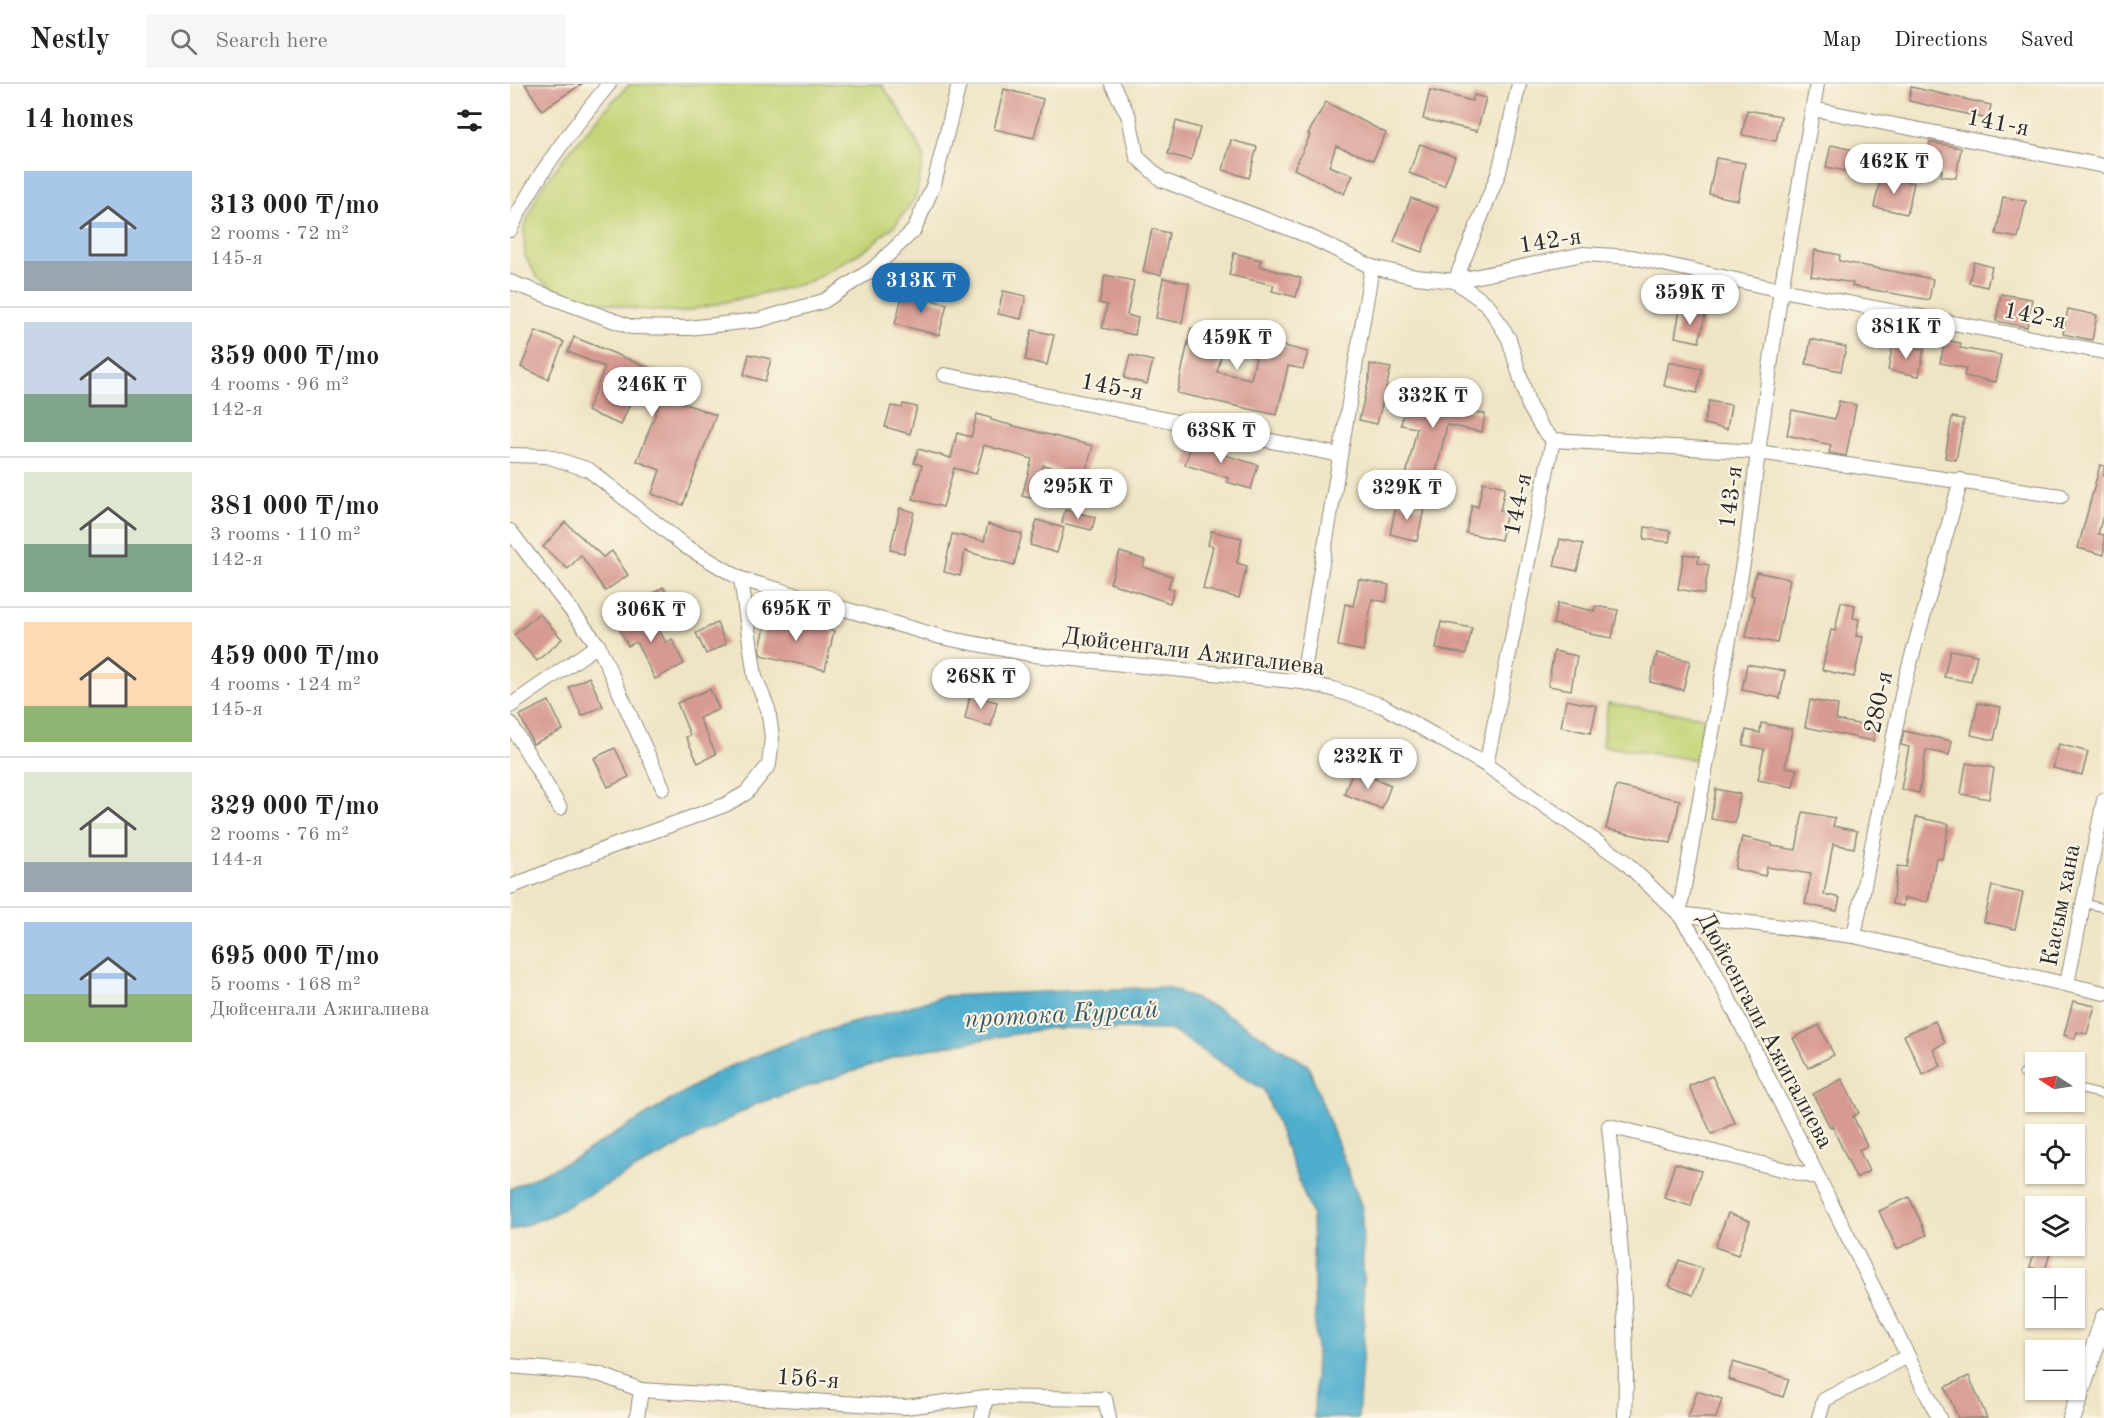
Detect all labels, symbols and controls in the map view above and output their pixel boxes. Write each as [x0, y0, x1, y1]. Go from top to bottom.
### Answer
search box [146, 14, 566, 68]
icon: search [167, 25, 200, 58]
text: Nestly [30, 27, 110, 55]
text: Search here [215, 30, 328, 52]
text: Map [1822, 30, 1861, 51]
text: Directions [1894, 30, 1988, 51]
text: Saved [2021, 30, 2074, 51]
icon: filters [453, 104, 486, 137]
street label: 141-я [1964, 106, 2031, 142]
text: 14 homes [24, 107, 133, 133]
pin: 462K ₸ [1845, 144, 1943, 195]
text: 462K ₸ [1859, 153, 1929, 173]
text: 313 000 ₸/mo [210, 193, 379, 219]
icon: home [72, 195, 144, 267]
text: 2 rooms · 72 m² [210, 224, 349, 244]
street label: 142-я [1517, 225, 1583, 259]
text: 145-я [210, 249, 263, 269]
pin: 313K ₸ [872, 263, 970, 314]
text: 313K ₸ [886, 272, 956, 292]
pin: 359K ₸ [1641, 275, 1739, 326]
text: 359K ₸ [1655, 284, 1725, 304]
street label: 142-я [2001, 299, 2068, 335]
pin: 381K ₸ [1857, 309, 1955, 360]
text: 381K ₸ [1871, 318, 1941, 338]
pin: 459K ₸ [1188, 320, 1286, 371]
text: 459K ₸ [1202, 329, 1272, 349]
text: 359 000 ₸/mo [210, 344, 379, 370]
icon: home [72, 346, 144, 418]
pin: 246K ₸ [603, 367, 701, 418]
street label: 145-я [1078, 370, 1145, 406]
text: 4 rooms · 96 m² [210, 375, 349, 395]
text: 246K ₸ [617, 376, 687, 396]
pin: 332K ₸ [1384, 378, 1482, 429]
text: 332K ₸ [1398, 387, 1468, 407]
text: 142-я [210, 400, 263, 420]
pin: 638K ₸ [1172, 413, 1270, 464]
text: 638K ₸ [1186, 422, 1256, 442]
street label: 143-я [1716, 464, 1748, 530]
pin: 295K ₸ [1029, 469, 1127, 520]
pin: 329K ₸ [1358, 470, 1456, 521]
street label: 144-я [1501, 471, 1537, 538]
text: 295K ₸ [1043, 478, 1113, 498]
text: 329K ₸ [1372, 479, 1442, 499]
text: 381 000 ₸/mo [210, 494, 379, 520]
icon: home [72, 496, 144, 568]
text: 3 rooms · 110 m² [210, 525, 360, 545]
text: 142-я [210, 550, 263, 570]
pin: 695K ₸ [747, 591, 845, 642]
pin: 306K ₸ [602, 592, 700, 643]
text: 695K ₸ [761, 600, 831, 620]
text: 306K ₸ [616, 601, 686, 621]
street label: Дюйсенгали Ажигалиева [1061, 625, 1326, 681]
text: 459 000 ₸/mo [210, 644, 379, 670]
icon: home [72, 646, 144, 718]
pin: 268K ₸ [932, 659, 1030, 710]
text: 268K ₸ [946, 668, 1016, 688]
street label: 280-я [1862, 669, 1898, 736]
text: 4 rooms · 124 m² [210, 675, 360, 695]
text: 145-я [210, 700, 263, 720]
pin: 232K ₸ [1319, 739, 1417, 790]
text: 232K ₸ [1333, 748, 1403, 768]
text: 329 000 ₸/mo [210, 794, 379, 820]
icon: home [72, 796, 144, 868]
text: 2 rooms · 76 m² [210, 825, 349, 845]
street label: Касым хана [2038, 842, 2086, 969]
text: 144-я [210, 850, 263, 870]
street label: Дюйсенгали Ажигалиева [1692, 909, 1837, 1153]
text: 695 000 ₸/mo [210, 944, 379, 970]
icon: home [72, 946, 144, 1018]
text: 5 rooms · 168 m² [210, 975, 360, 995]
water label: протока Курсай [963, 997, 1159, 1033]
text: Дюйсенгали Ажигалиева [210, 1000, 430, 1020]
north arrow [2025, 1052, 2085, 1112]
map controls [2025, 1052, 2085, 1400]
button: locate [2025, 1124, 2085, 1184]
button: layers [2025, 1196, 2085, 1256]
button: + [2025, 1268, 2085, 1328]
button: − [2025, 1340, 2085, 1400]
street label: 156-я [776, 1366, 840, 1394]

